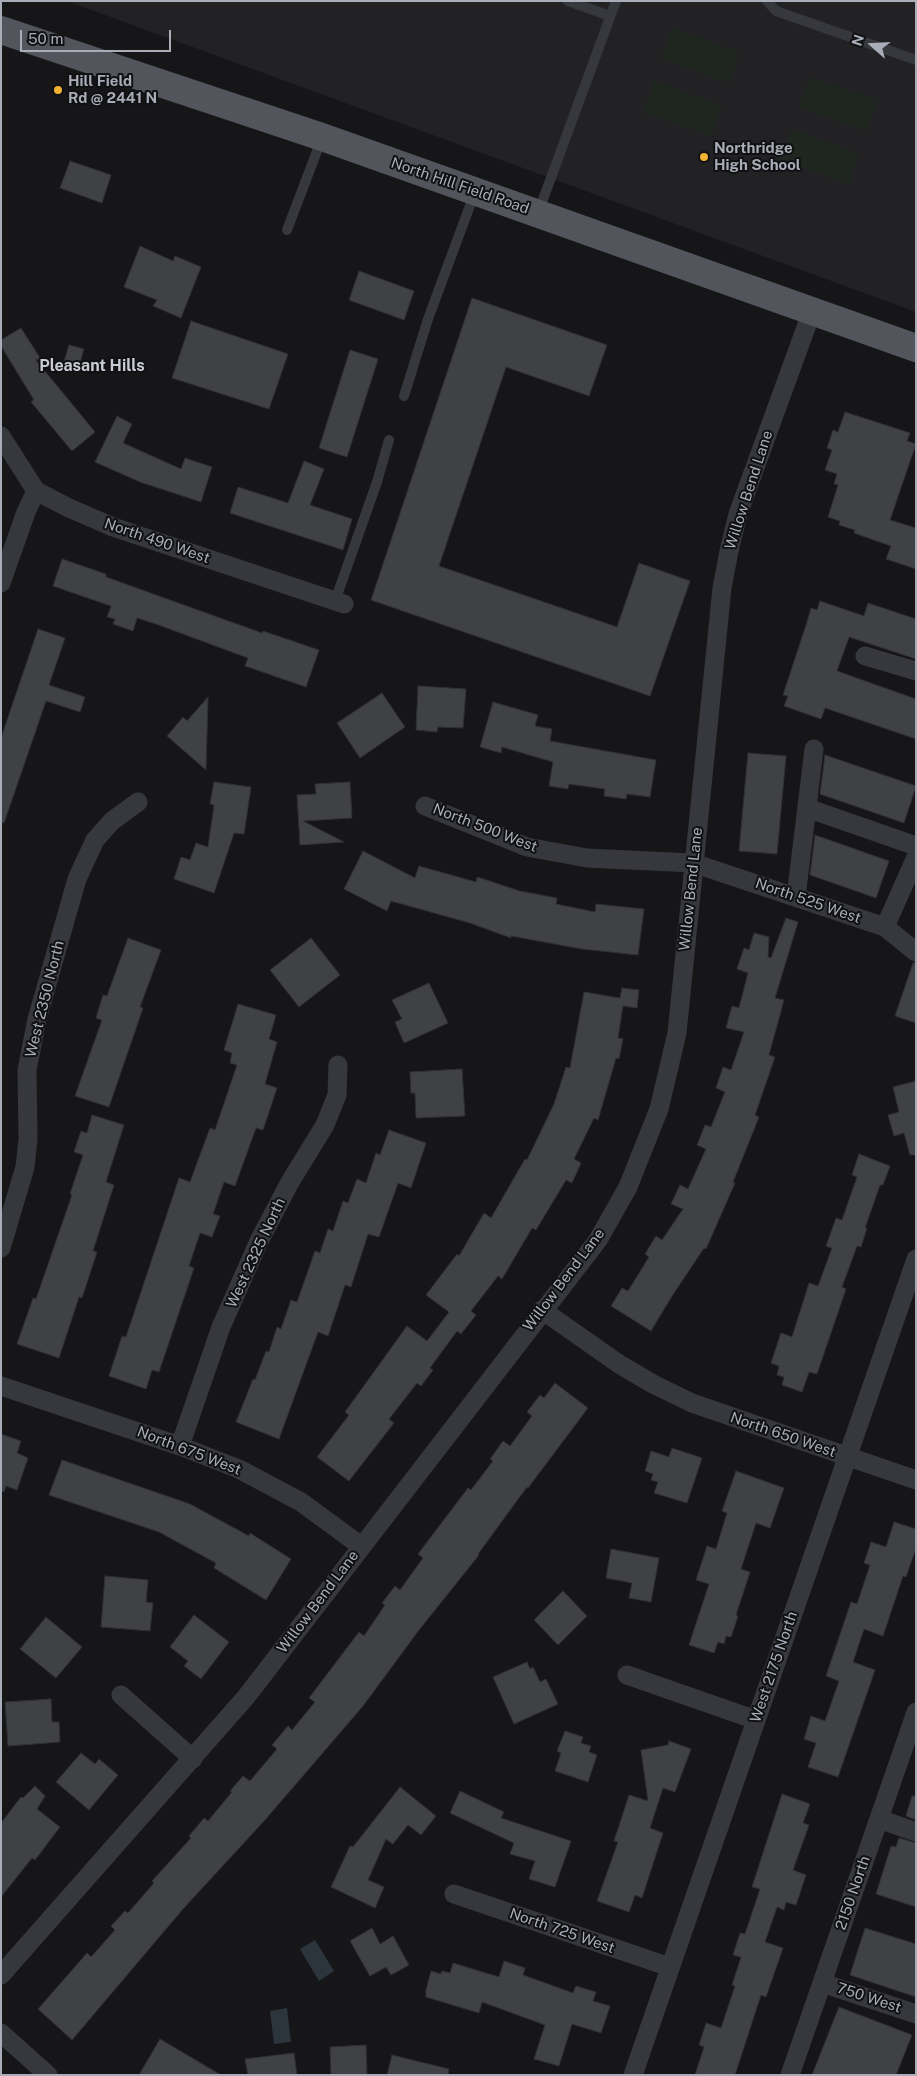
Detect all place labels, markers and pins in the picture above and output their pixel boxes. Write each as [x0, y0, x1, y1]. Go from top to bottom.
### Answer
place label: Hill Field Rd @ 2441 N [68, 72, 157, 107]
marker: Hill Field Rd @ 2441 N [52, 84, 64, 96]
place label: Northridge High School [714, 139, 801, 174]
marker: Northridge High School [698, 151, 710, 163]

